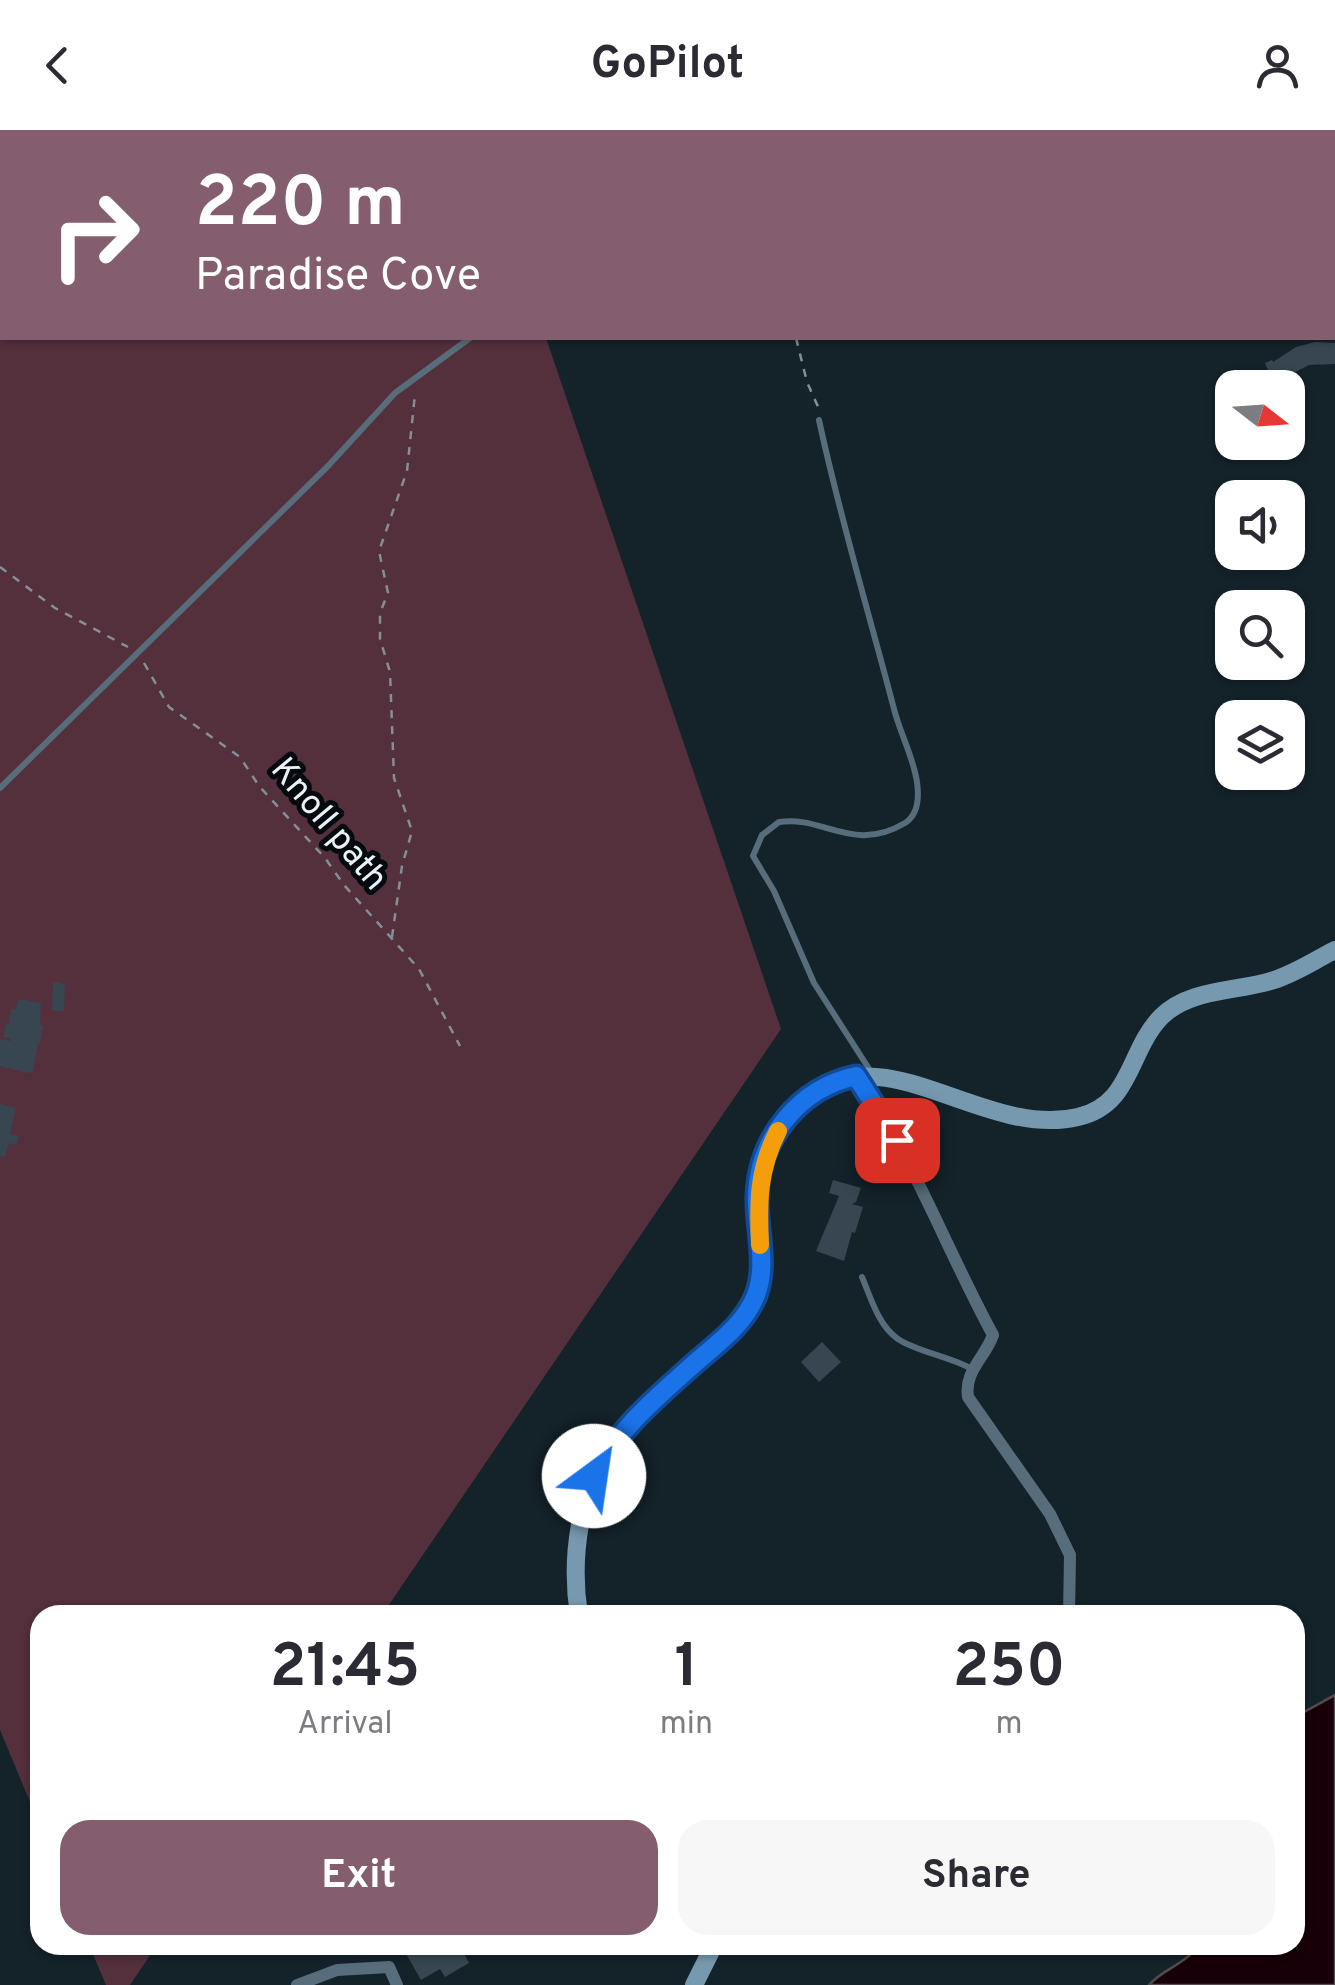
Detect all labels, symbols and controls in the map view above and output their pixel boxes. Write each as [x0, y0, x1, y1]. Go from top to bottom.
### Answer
text: GoPilot [591, 37, 744, 94]
icon: back [30, 38, 85, 93]
icon: person [1250, 38, 1305, 93]
text: 220 m [195, 162, 405, 251]
icon: right [30, 170, 160, 300]
text: Paradise Cove [195, 249, 481, 306]
north arrow [1215, 370, 1305, 460]
map controls [1215, 370, 1305, 790]
button: sound [1215, 480, 1305, 570]
button: search [1215, 590, 1305, 680]
button: layers [1215, 700, 1305, 790]
street label: Knoll path [260, 750, 396, 900]
pin [855, 1098, 940, 1183]
icon: arrive [870, 1113, 925, 1168]
position arrow [542, 1424, 646, 1528]
text: 21:45 [270, 1632, 420, 1708]
text: 1 [674, 1632, 698, 1708]
text: 250 [953, 1632, 1065, 1708]
text: Arrival [297, 1705, 393, 1745]
text: min [660, 1705, 713, 1745]
text: m [995, 1705, 1023, 1745]
button: Exit [60, 1820, 658, 1935]
button: Share [678, 1820, 1275, 1935]

